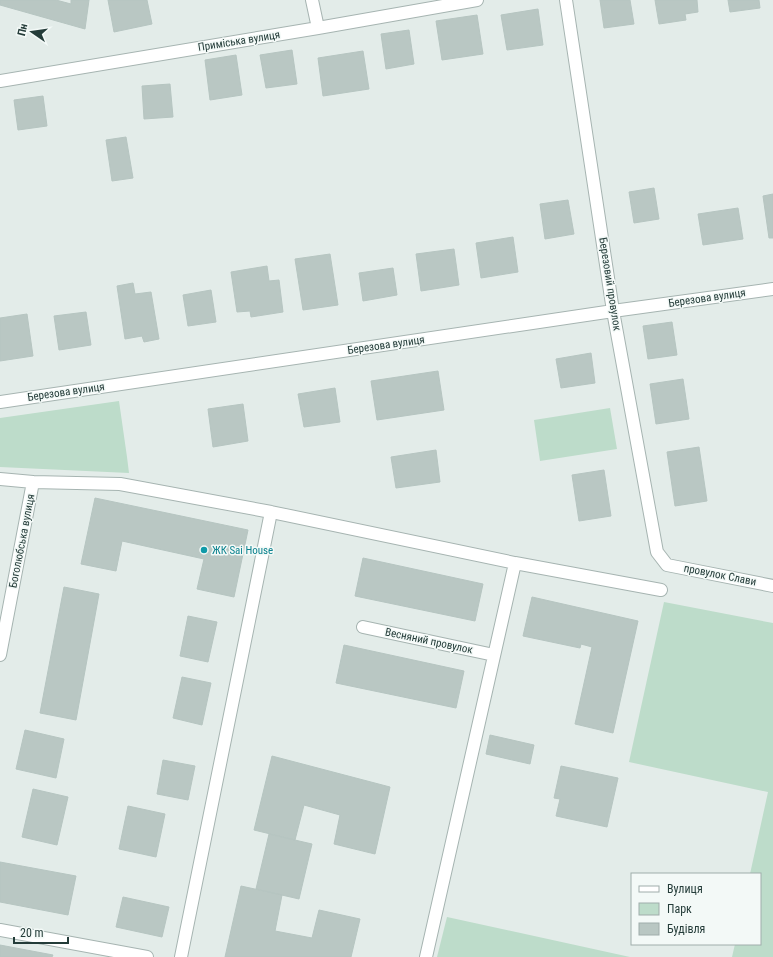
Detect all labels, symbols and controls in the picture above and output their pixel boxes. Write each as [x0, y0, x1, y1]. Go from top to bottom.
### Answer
north arrow [12, 12, 52, 52]
text: Пн [15, 22, 30, 37]
street label: Приміська вулиця [197, 28, 281, 54]
street label: Березовий провулок [596, 236, 624, 332]
street label: Березова вулиця [668, 286, 746, 310]
street label: Березова вулиця [347, 333, 425, 357]
street label: Березова вулиця [27, 380, 105, 404]
street label: Боголюбська вулиця [7, 493, 37, 589]
place label: ЖК Sai House [212, 544, 273, 557]
marker: ЖК Sai House [199, 545, 209, 555]
street label: провулок Слави [683, 562, 757, 588]
street label: Весняний провулок [384, 625, 475, 657]
legend [631, 873, 761, 945]
text: Вулиця [667, 882, 703, 896]
text: Парк [667, 902, 692, 916]
scale bar [14, 919, 68, 945]
text: Будівля [667, 922, 705, 936]
text: 20 m [20, 926, 44, 940]

